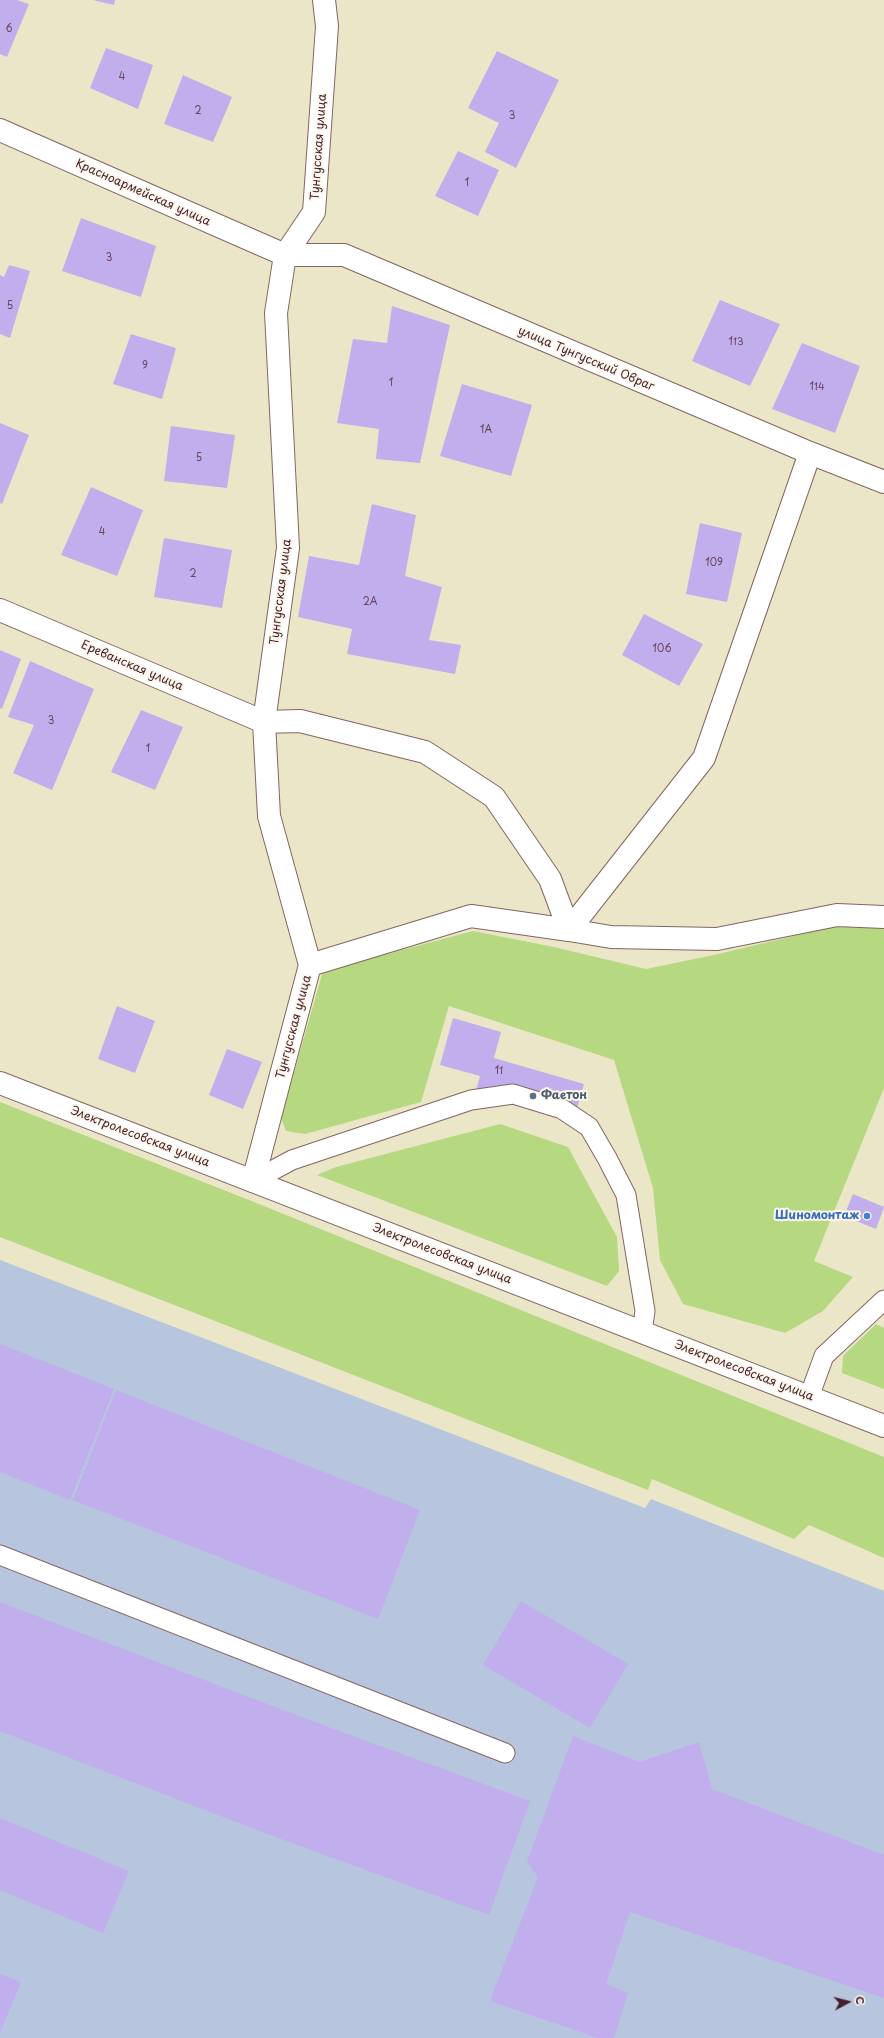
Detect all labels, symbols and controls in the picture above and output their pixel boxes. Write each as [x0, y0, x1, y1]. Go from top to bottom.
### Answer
house number: 6 [5, 23, 13, 35]
house number: 4 [119, 71, 125, 83]
street label: Тунгусская улица [308, 93, 330, 201]
house number: 2 [194, 105, 202, 117]
house number: 3 [509, 110, 515, 122]
street label: Красноармейская улица [73, 157, 213, 229]
house number: 1 [465, 177, 469, 189]
house number: 3 [106, 252, 112, 264]
house number: 5 [7, 300, 13, 312]
street label: улица Тунгусский Овраг [516, 324, 656, 394]
house number: 113 [728, 336, 744, 348]
house number: 9 [142, 360, 148, 372]
house number: 1 [389, 377, 393, 389]
house number: 114 [810, 381, 824, 393]
house number: 1А [480, 424, 492, 436]
house number: 5 [196, 452, 202, 464]
house number: 4 [99, 526, 105, 538]
street label: Тунгусская улица [267, 538, 295, 646]
house number: 109 [705, 557, 723, 569]
house number: 2 [189, 568, 197, 580]
house number: 2А [363, 596, 377, 608]
street label: Ереванская улица [79, 638, 185, 694]
house number: 106 [653, 643, 671, 655]
house number: 3 [48, 715, 54, 727]
house number: 1 [146, 743, 150, 755]
street label: Тунгусская улица [273, 974, 315, 1080]
house number: 11 [495, 1065, 503, 1077]
place label: Фаетон [541, 1089, 587, 1103]
marker: Фаетон [528, 1091, 538, 1101]
street label: Электролесовская улица [68, 1104, 212, 1170]
place label: Шиномонтаж [775, 1209, 859, 1223]
marker: Шиномонтаж [862, 1211, 872, 1221]
street label: Электролесовская улица [370, 1221, 514, 1287]
street label: Электролесовская улица [672, 1338, 816, 1404]
north arrow [828, 1982, 868, 2022]
text: С [851, 1995, 869, 2006]

